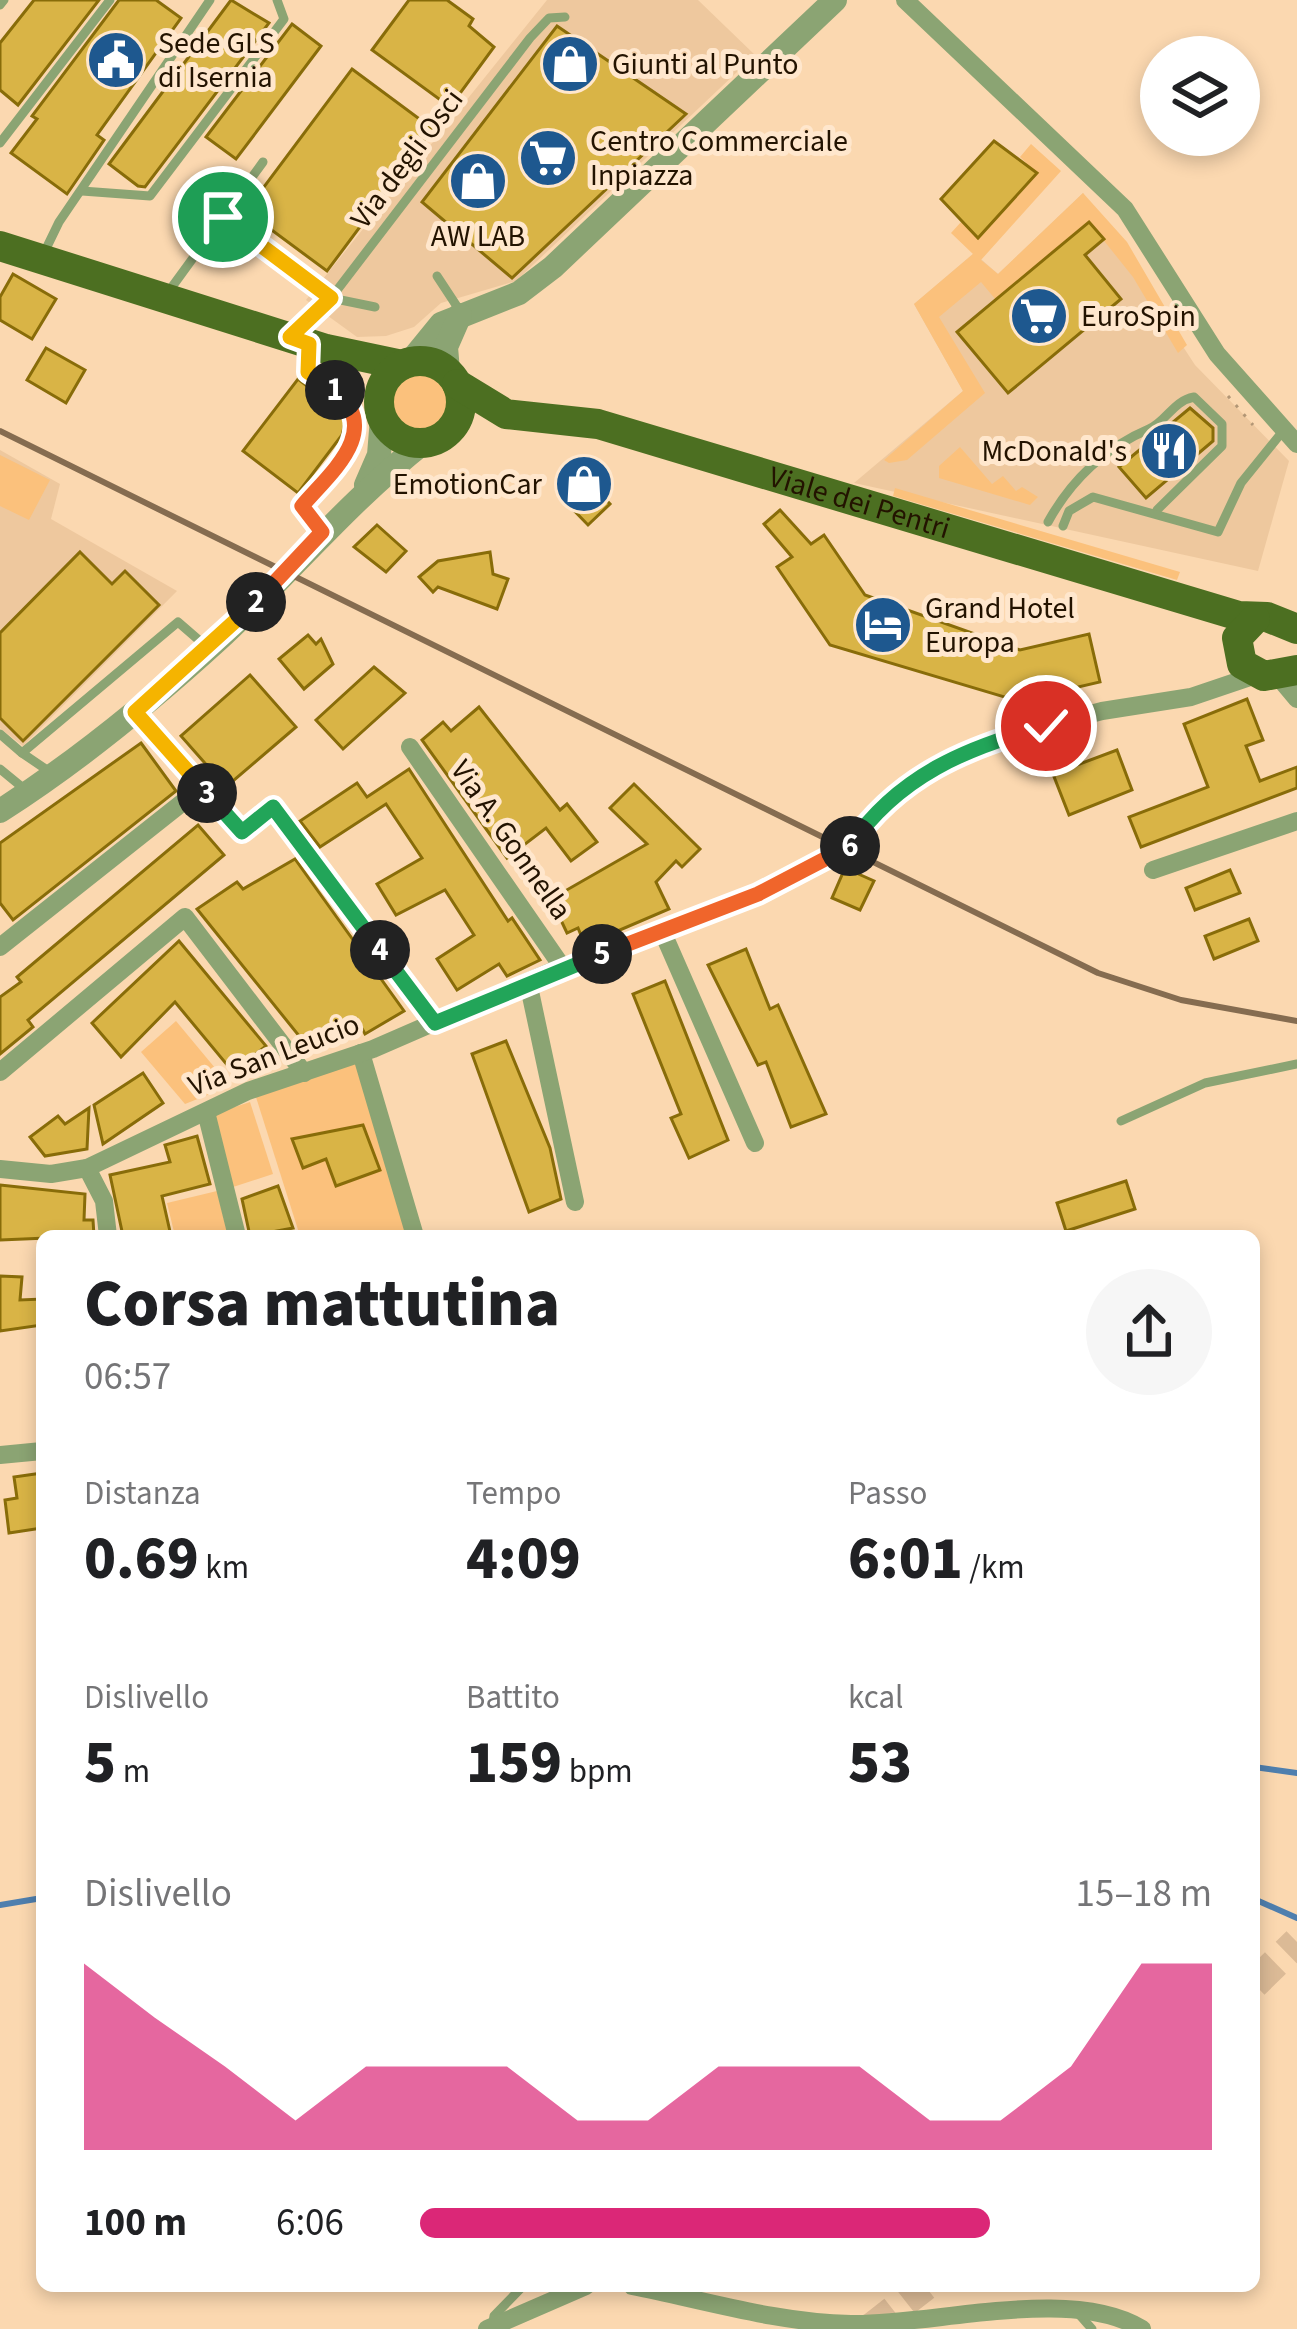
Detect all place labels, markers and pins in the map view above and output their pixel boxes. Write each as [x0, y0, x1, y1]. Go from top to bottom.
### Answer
place label: Sede GLS di Isernia [158, 22, 275, 99]
public building icon: Sede GLS di Isernia [85, 29, 147, 91]
shop icon: Giunti al Punto [539, 33, 601, 95]
place label: Giunti al Punto [612, 43, 799, 86]
place label: Centro Commerciale Inpiazza [590, 120, 848, 197]
supermarket icon: Centro Commerciale Inpiazza [517, 127, 579, 189]
shop icon: AW LAB [447, 150, 509, 212]
pin [172, 166, 274, 268]
place label: AW LAB [431, 215, 525, 258]
supermarket icon: EuroSpin [1008, 285, 1070, 347]
place label: EuroSpin [1081, 295, 1196, 338]
pin: 1 [305, 360, 365, 420]
restaurant icon: McDonald's [1138, 420, 1200, 482]
place label: McDonald's [982, 430, 1127, 473]
shop icon: EmotionCar [553, 453, 615, 515]
place label: EmotionCar [393, 463, 543, 506]
pin: 2 [226, 572, 286, 632]
place label: Grand Hotel Europa [925, 587, 1075, 664]
hotel icon: Grand Hotel Europa [852, 594, 914, 656]
pin [995, 675, 1097, 777]
pin: 3 [177, 763, 237, 823]
pin: 6 [820, 816, 880, 876]
pin: 4 [350, 920, 410, 980]
pin: 5 [572, 924, 632, 984]

